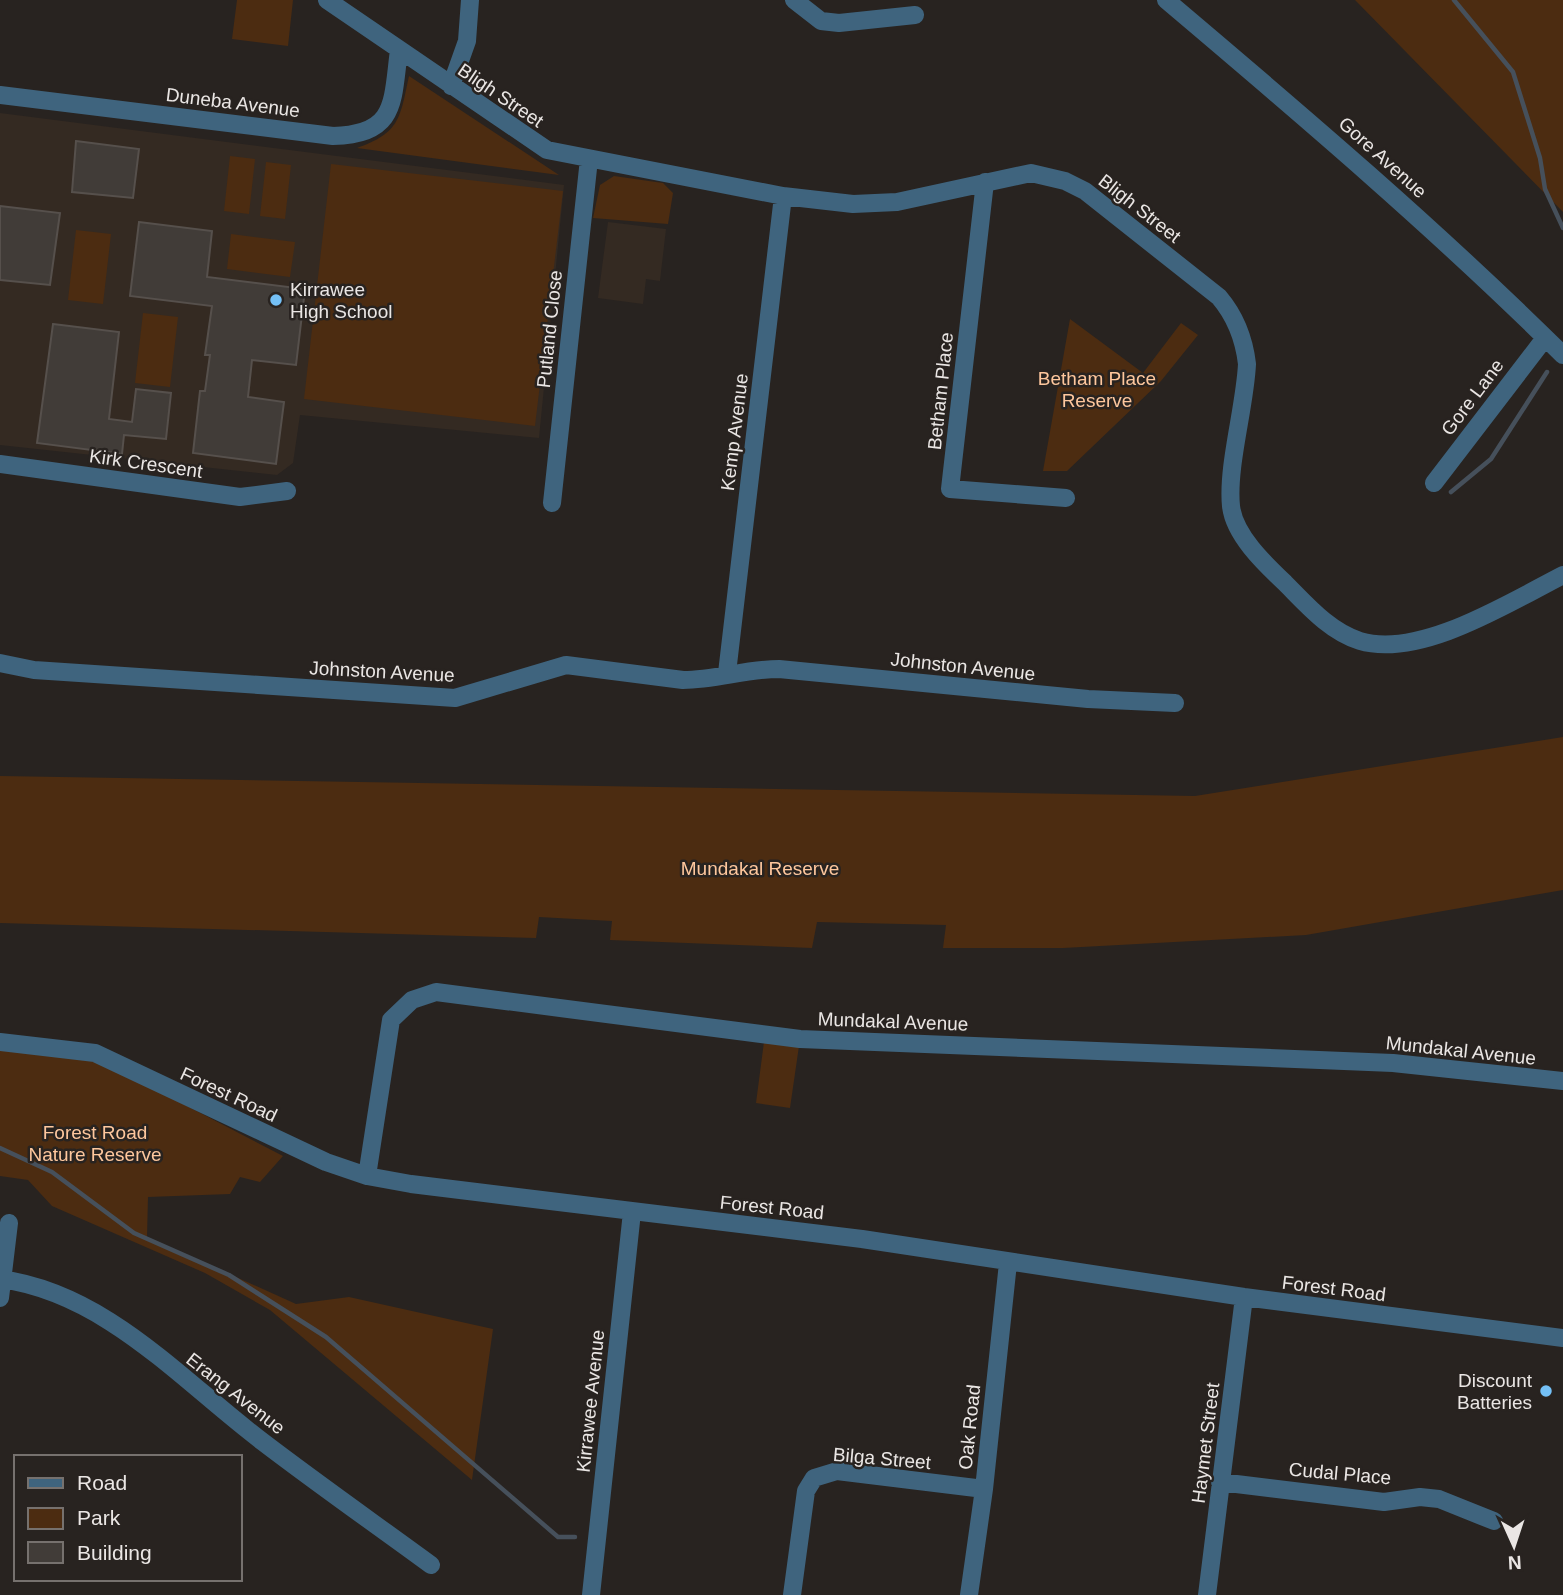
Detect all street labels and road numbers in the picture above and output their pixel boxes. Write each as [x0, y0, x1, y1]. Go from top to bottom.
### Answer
street label: Bligh Street [454, 59, 548, 132]
street label: Duneba Avenue [165, 84, 301, 121]
street label: Gore Avenue [1335, 113, 1431, 202]
street label: Bligh Street [1095, 170, 1185, 247]
street label: Putland Close [533, 269, 566, 389]
street label: Betham Place [924, 331, 957, 451]
street label: Gore Lane [1437, 355, 1508, 439]
street label: Kemp Avenue [717, 372, 752, 492]
street label: Kirk Crescent [88, 445, 205, 482]
street label: Johnston Avenue [890, 648, 1036, 685]
street label: Johnston Avenue [309, 657, 455, 686]
street label: Mundakal Avenue [817, 1008, 969, 1035]
street label: Mundakal Avenue [1385, 1032, 1537, 1069]
street label: Forest Road [177, 1063, 281, 1126]
street label: Forest Road [719, 1192, 825, 1223]
street label: Forest Road [1281, 1272, 1387, 1305]
street label: Kirrawee Avenue [573, 1329, 608, 1473]
street label: Erang Avenue [182, 1348, 289, 1438]
street label: Haymet Street [1188, 1381, 1223, 1505]
street label: Oak Road [955, 1383, 984, 1471]
street label: Bilga Street [832, 1444, 933, 1473]
street label: Cudal Place [1288, 1459, 1392, 1488]

